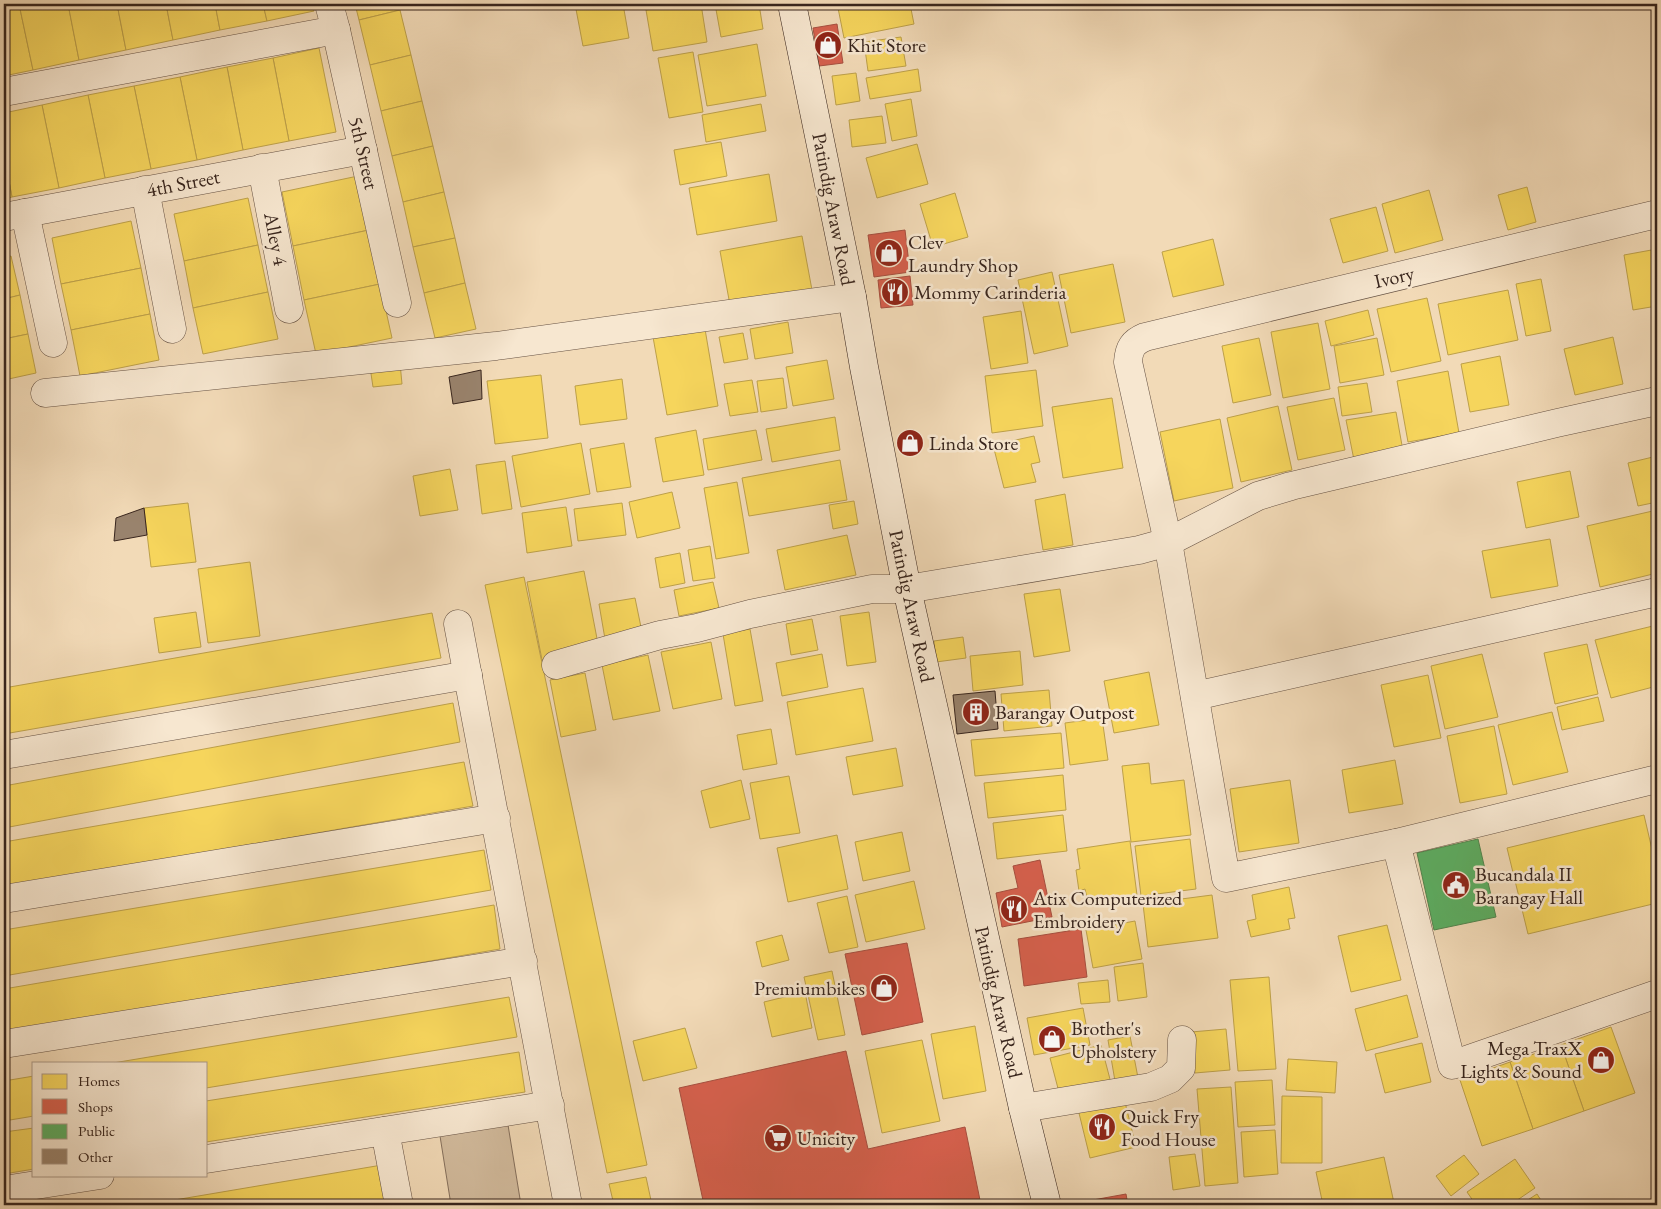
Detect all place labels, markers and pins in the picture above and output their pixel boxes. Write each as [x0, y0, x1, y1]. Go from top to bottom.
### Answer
shop icon: Khit Store [813, 30, 843, 60]
place label: Khit Store [847, 32, 926, 58]
place label: Clev Laundry Shop [908, 229, 1018, 278]
shop icon: Clev Laundry Shop [874, 238, 904, 268]
restaurant icon: Mommy Carinderia [880, 277, 910, 307]
place label: Mommy Carinderia [914, 279, 1066, 305]
shop icon: Linda Store [895, 428, 925, 458]
place label: Linda Store [929, 430, 1018, 456]
building icon: Barangay Outpost [961, 697, 991, 727]
place label: Barangay Outpost [995, 699, 1135, 725]
place label: Bucandala II Barangay Hall [1475, 861, 1583, 910]
public building icon: Bucandala II Barangay Hall [1441, 870, 1471, 900]
place label: Atix Computerized Embroidery [1032, 885, 1183, 934]
restaurant icon: Atix Computerized Embroidery [999, 894, 1029, 924]
shop icon: Premiumbikes [869, 973, 899, 1003]
place label: Premiumbikes [754, 975, 865, 1001]
place label: Brother's Upholstery [1071, 1015, 1157, 1064]
shop icon: Brother's Upholstery [1037, 1024, 1067, 1054]
place label: Mega TraxX Lights & Sound [1460, 1035, 1583, 1084]
shop icon: Mega TraxX Lights & Sound [1586, 1045, 1616, 1075]
place label: Quick Fry Food House [1121, 1103, 1216, 1152]
restaurant icon: Quick Fry Food House [1087, 1112, 1117, 1142]
supermarket icon: Unicity [763, 1123, 793, 1153]
place label: Unicity [797, 1125, 856, 1151]

